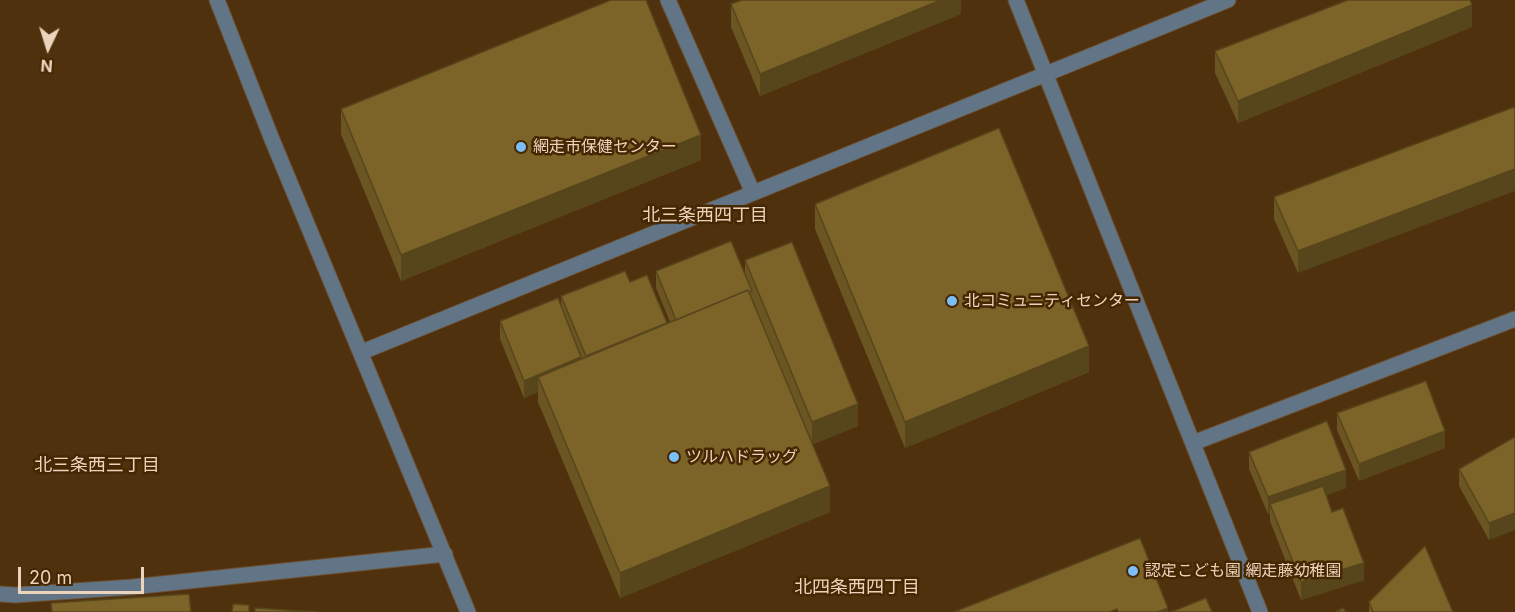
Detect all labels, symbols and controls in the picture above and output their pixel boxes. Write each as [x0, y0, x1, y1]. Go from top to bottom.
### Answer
north arrow [18, 18, 78, 78]
text: N [40, 56, 54, 76]
place label: 網走市保健センター [533, 137, 677, 157]
marker: 網走市保健センター [514, 140, 528, 154]
district label: 北三条西四丁目 [642, 205, 768, 227]
place label: 北コミュニティセンター [964, 291, 1140, 311]
marker: 北コミュニティセンター [945, 294, 959, 308]
place label: ツルハドラッグ [686, 447, 798, 467]
marker: ツルハドラッグ [667, 450, 681, 464]
district label: 北三条西三丁目 [34, 455, 160, 477]
scale bar [21, 555, 147, 593]
place label: 認定こども園 網走藤幼稚園 [1145, 561, 1341, 581]
marker: 認定こども園 網走藤幼稚園 [1126, 564, 1140, 578]
text: 20 m [29, 567, 72, 588]
district label: 北四条西四丁目 [794, 577, 920, 599]

